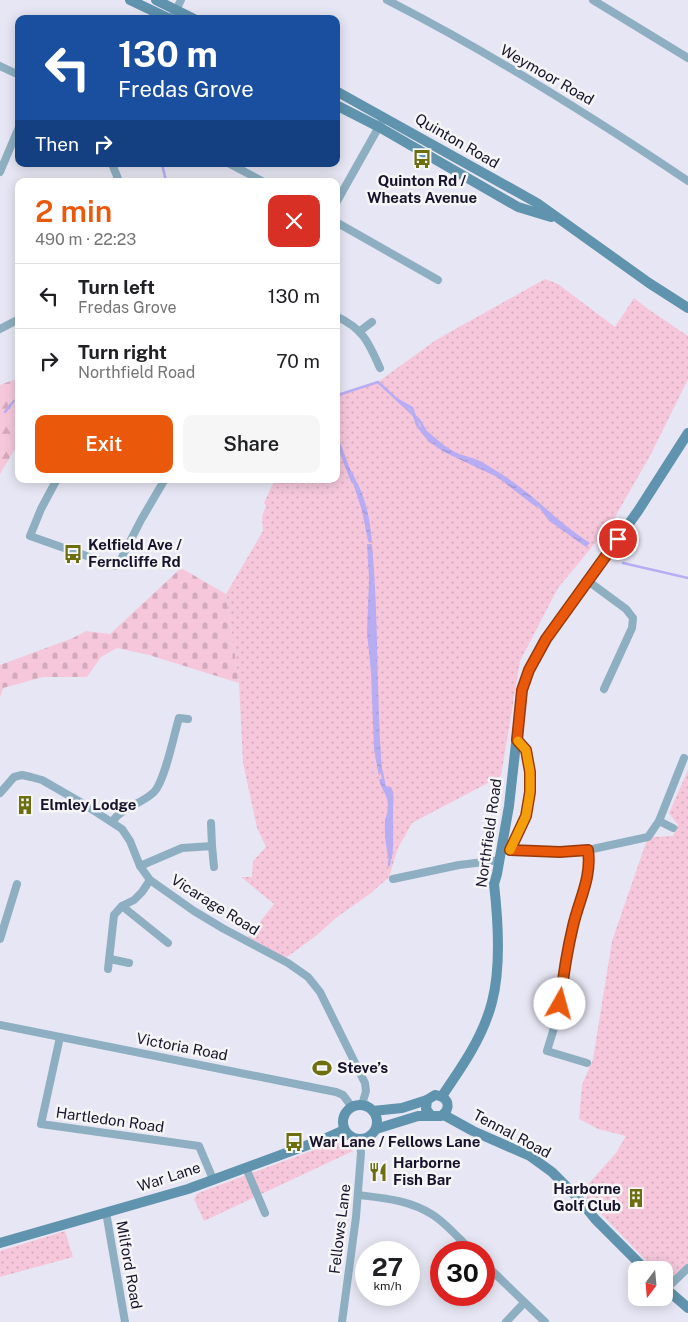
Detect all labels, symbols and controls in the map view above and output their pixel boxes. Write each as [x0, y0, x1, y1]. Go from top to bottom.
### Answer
text: 130 m [118, 34, 218, 75]
icon: left [35, 35, 100, 100]
street label: Weymoor Road [498, 41, 597, 108]
text: Fredas Grove [118, 76, 254, 102]
street label: Quinton Road [412, 110, 502, 171]
icon: right [89, 130, 117, 158]
text: Then [35, 133, 79, 155]
bus stop icon: Quinton Rd / Wheats Avenue [411, 148, 433, 170]
place label: Quinton Rd / Wheats Avenue [367, 172, 477, 206]
text: 2 min [35, 193, 112, 229]
button: close [268, 195, 320, 247]
text: 490 m · 22:23 [35, 230, 136, 249]
text: Turn left [78, 276, 155, 298]
icon: left [35, 282, 63, 310]
text: 130 m [268, 285, 320, 307]
text: Fredas Grove [78, 298, 177, 317]
text: Turn right [78, 341, 167, 363]
icon: right [35, 347, 63, 375]
text: 70 m [276, 350, 320, 372]
text: Northfield Road [78, 363, 195, 382]
button: Exit [35, 415, 173, 473]
button: Share [183, 415, 320, 473]
pin [597, 518, 639, 560]
icon: arrive [604, 525, 632, 553]
place label: Kelfield Ave / Ferncliffe Rd [88, 536, 182, 570]
bus stop icon: Kelfield Ave / Ferncliffe Rd [62, 543, 84, 565]
street label: Northfield Road [472, 777, 505, 889]
building icon: Elmley Lodge [14, 794, 36, 816]
place label: Elmley Lodge [40, 796, 136, 813]
street label: Vicarage Road [168, 871, 262, 938]
position arrow [533, 977, 585, 1029]
street label: Victoria Road [135, 1029, 229, 1064]
sports icon: Steve’s [311, 1057, 333, 1079]
place label: Steve’s [337, 1059, 388, 1076]
street label: Hartledon Road [55, 1103, 165, 1136]
street label: Tennal Road [470, 1106, 554, 1161]
bus stop icon: War Lane / Fellows Lane [283, 1131, 305, 1153]
place label: War Lane / Fellows Lane [309, 1133, 480, 1150]
place label: Harborne Fish Bar [393, 1154, 461, 1188]
street label: War Lane [135, 1158, 203, 1195]
restaurant icon: Harborne Fish Bar [367, 1161, 389, 1183]
place label: Harborne Golf Club [553, 1180, 621, 1214]
street label: Fellows Lane [326, 1183, 353, 1275]
building icon: Harborne Golf Club [625, 1187, 647, 1209]
street label: Milford Road [113, 1219, 146, 1310]
speed limit sign: 30 [430, 1241, 495, 1306]
text: 27 [372, 1252, 403, 1282]
north arrow [628, 1261, 672, 1306]
map controls [628, 1261, 673, 1306]
text: km/h [373, 1279, 402, 1293]

